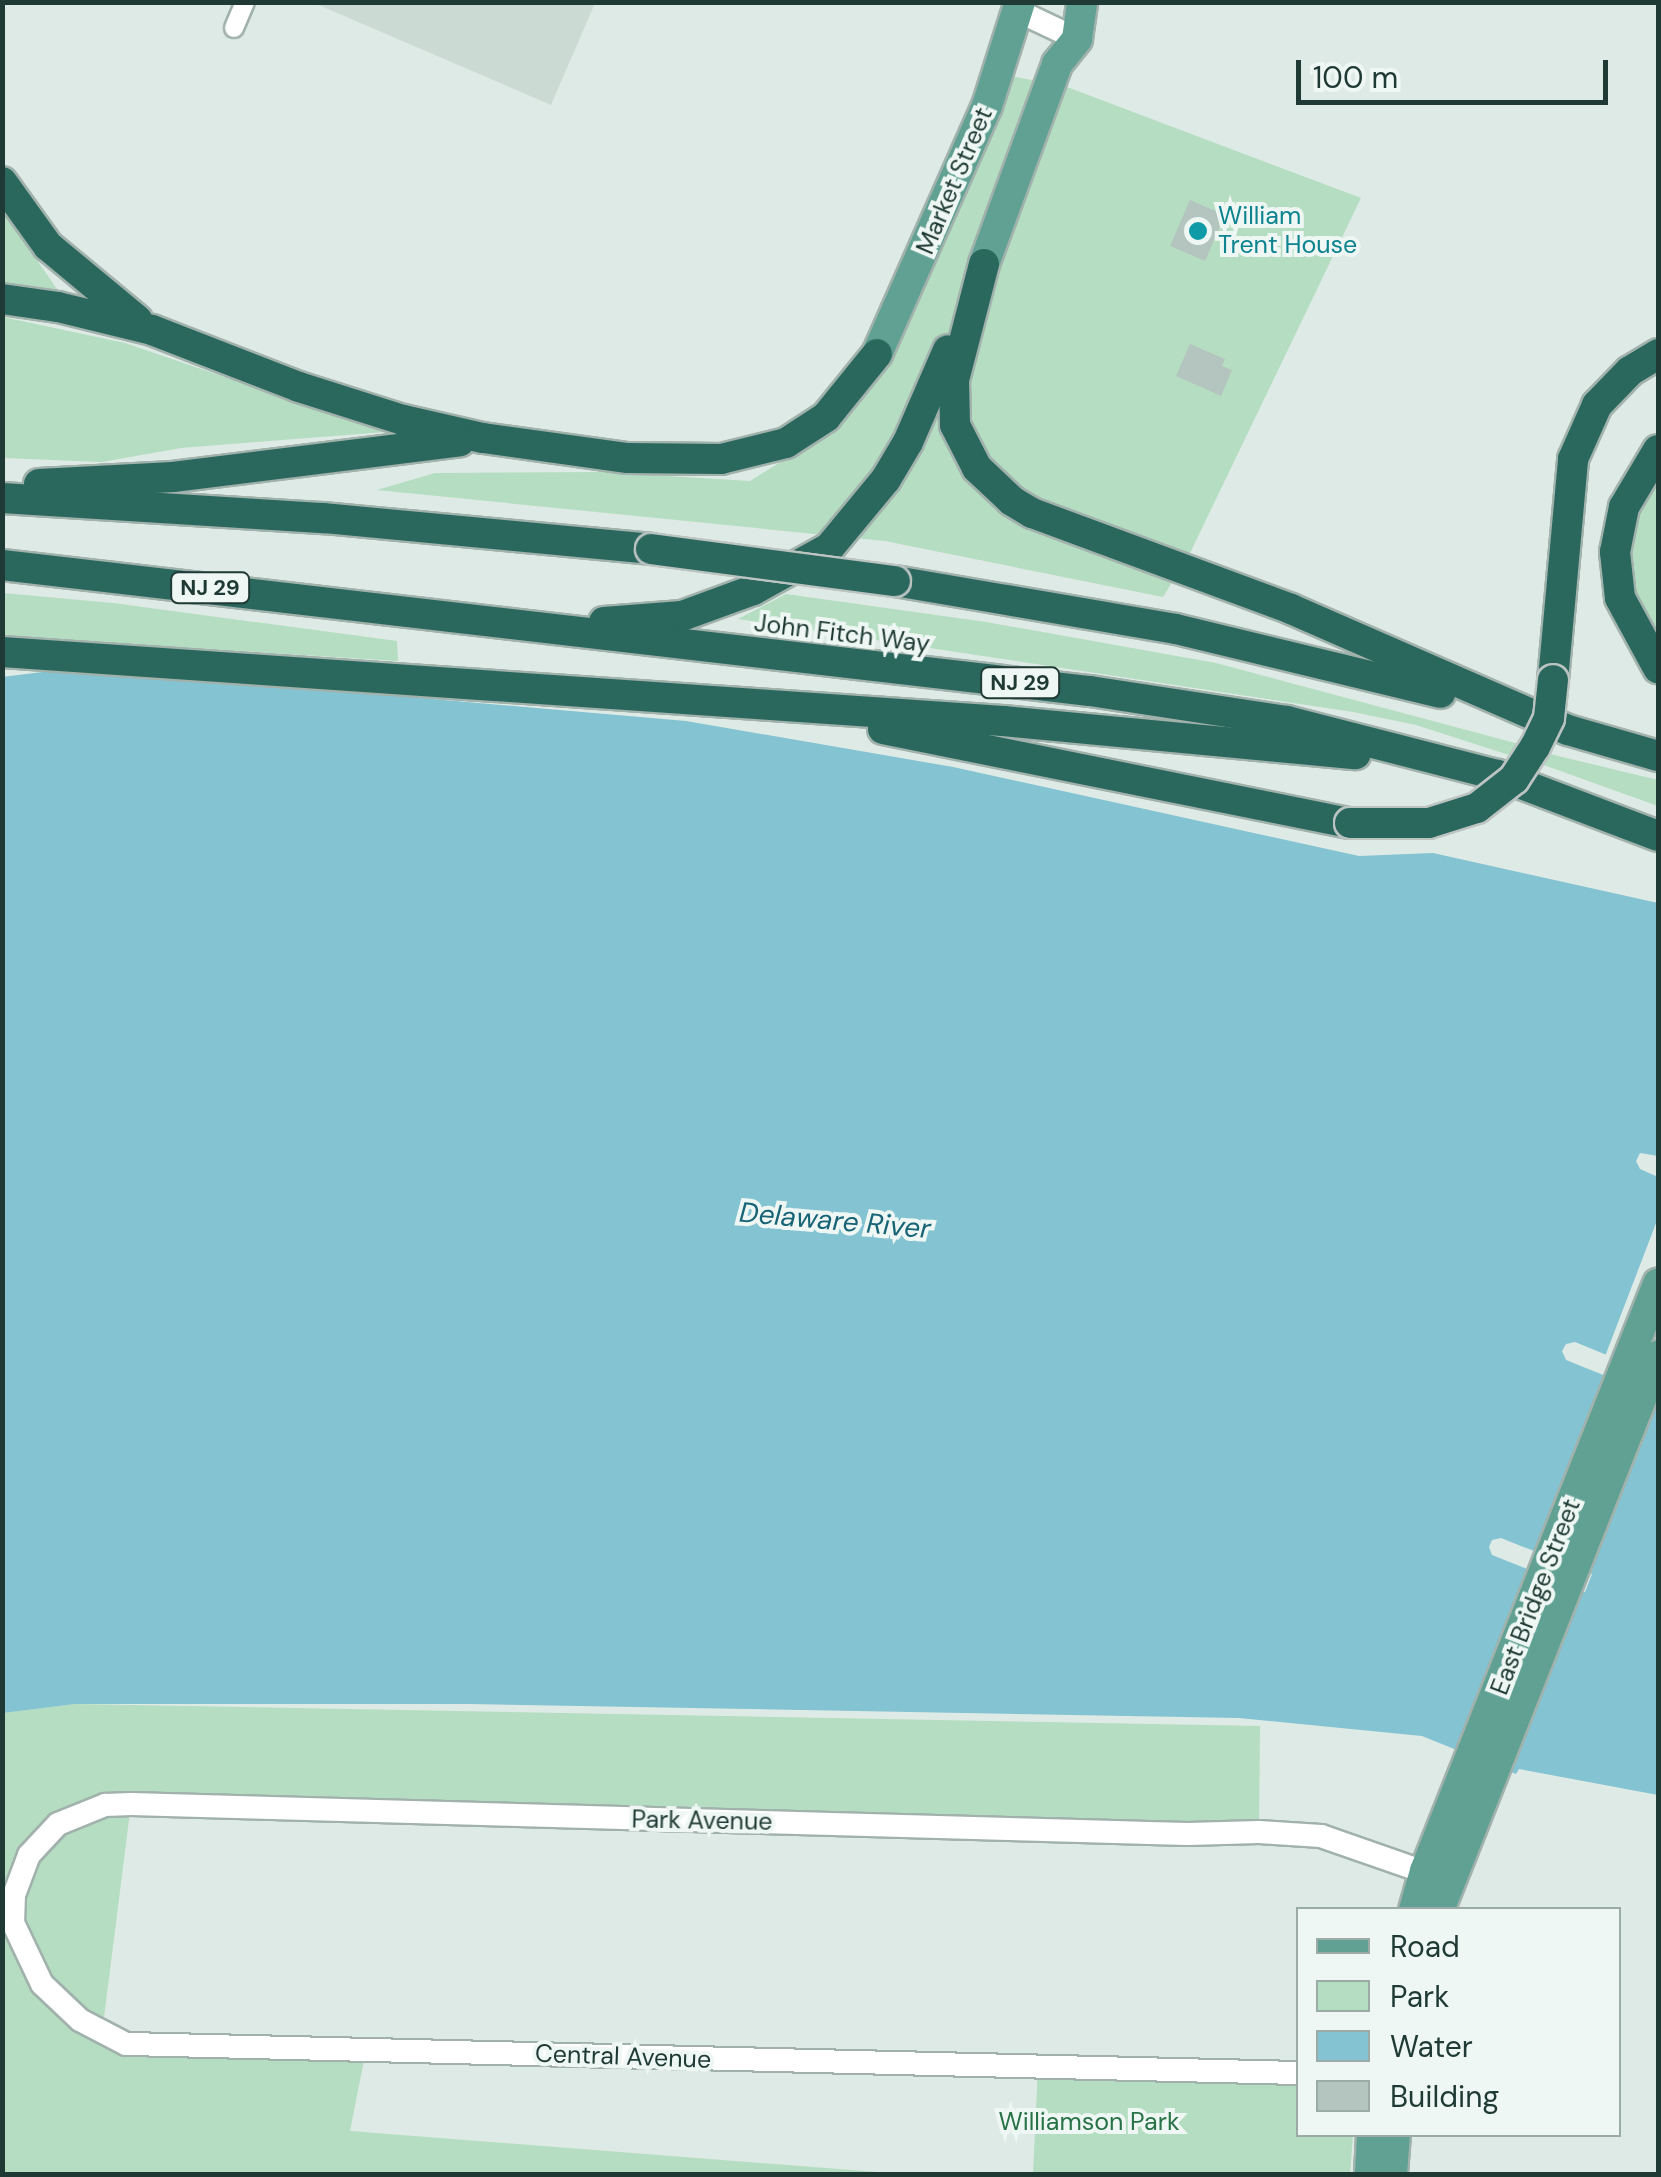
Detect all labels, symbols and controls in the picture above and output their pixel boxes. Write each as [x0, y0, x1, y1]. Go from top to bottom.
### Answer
scale bar [1301, 40, 1614, 102]
text: 100 m [1313, 58, 1398, 97]
street label: Market Street [911, 103, 999, 259]
place label: William Trent House [1218, 202, 1357, 261]
marker: William Trent House [1187, 220, 1209, 242]
road number: NJ 29 [170, 571, 250, 605]
street label: John Fitch Way [752, 608, 932, 660]
road number: NJ 29 [980, 666, 1060, 700]
water label: Delaware River [738, 1196, 932, 1246]
street label: East Bridge Street [1485, 1495, 1587, 1699]
street label: Park Avenue [631, 1805, 773, 1837]
legend [1296, 1907, 1621, 2137]
text: Road [1390, 1927, 1460, 1966]
text: Park [1390, 1977, 1449, 2016]
text: Water [1390, 2027, 1473, 2066]
street label: Central Avenue [534, 2039, 712, 2075]
text: Building [1390, 2077, 1499, 2116]
park label: Williamson Park [999, 2107, 1179, 2137]

